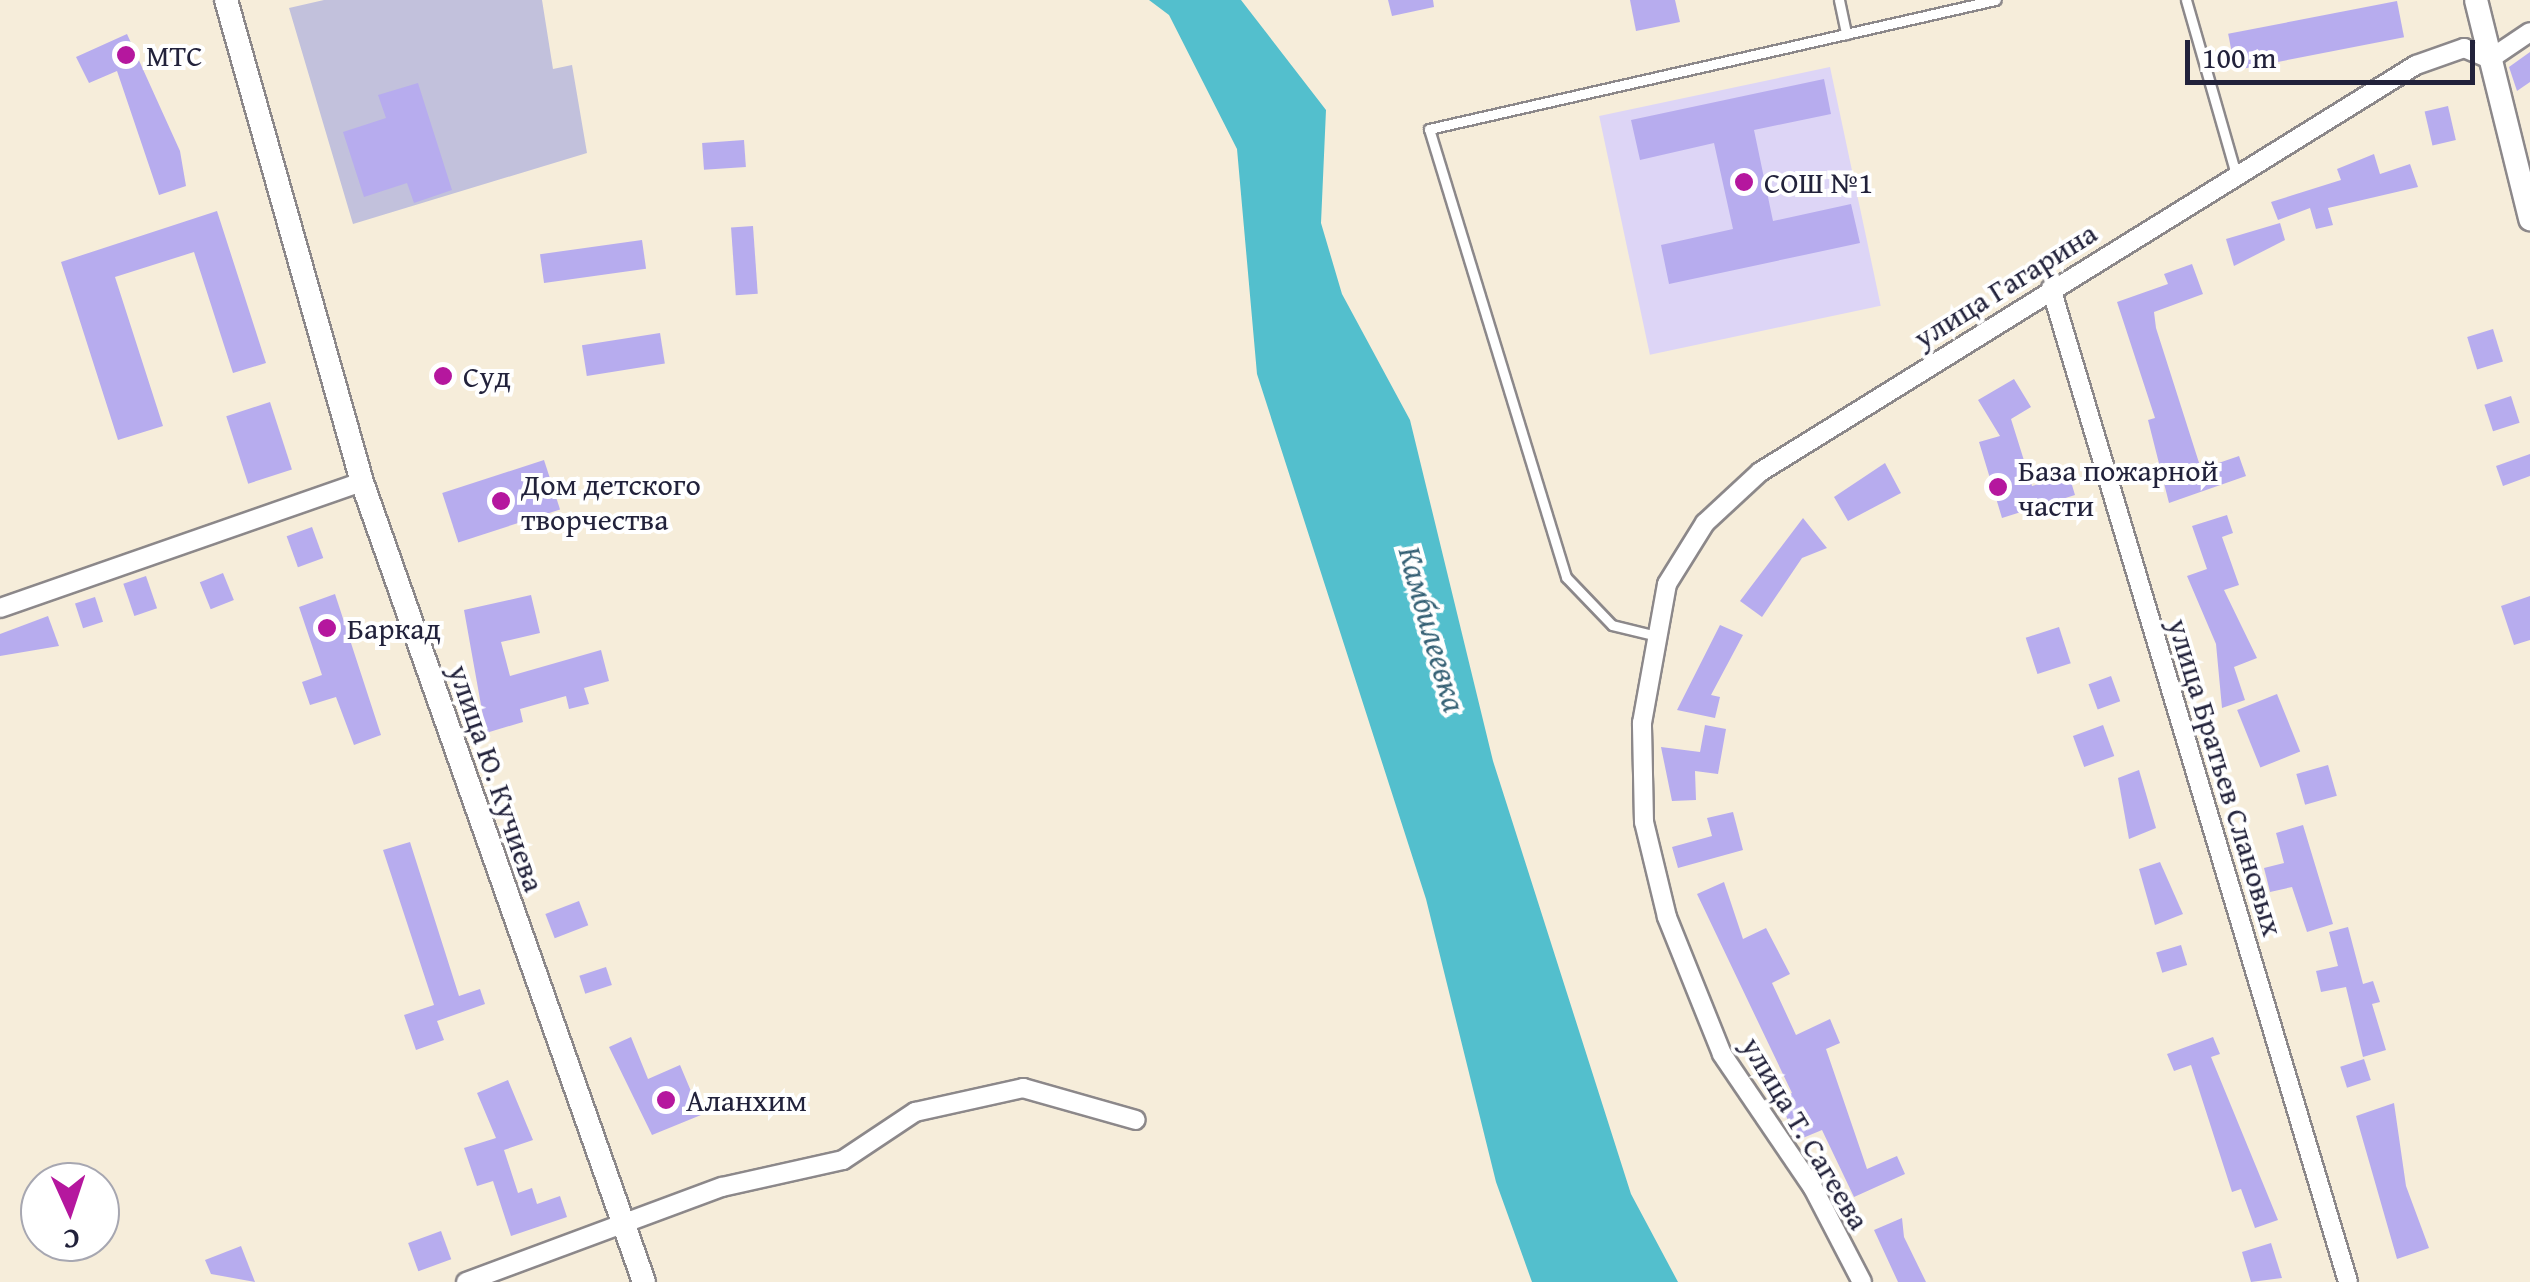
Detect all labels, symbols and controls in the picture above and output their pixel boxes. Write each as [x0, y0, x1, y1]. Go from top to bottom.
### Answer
scale bar [2190, 20, 2480, 82]
text: 100 m [2202, 35, 2276, 79]
place label: МТС [146, 37, 203, 73]
marker: МТС [115, 44, 137, 66]
place label: СОШ №1 [1764, 164, 1873, 200]
marker: СОШ №1 [1733, 171, 1755, 193]
street label: улица Гагарина [1907, 214, 2103, 356]
place label: Суд [463, 358, 511, 394]
marker: Суд [432, 365, 454, 387]
place label: База пожарной части [2018, 452, 2218, 522]
place label: Дом детского творчества [521, 466, 701, 536]
marker: База пожарной части [1987, 476, 2009, 498]
marker: Дом детского творчества [490, 490, 512, 512]
water label: Камбилеевка [1390, 542, 1474, 716]
place label: Баркад [347, 610, 441, 646]
street label: улица Братьев Слановых [2161, 614, 2291, 940]
marker: Баркад [316, 617, 338, 639]
street label: улица Ю. Кучиева [441, 660, 553, 896]
street label: улица Т. Сагеева [1734, 1030, 1878, 1236]
place label: Аланхим [686, 1082, 807, 1118]
marker: Аланхим [655, 1089, 677, 1111]
north arrow [20, 1162, 120, 1262]
text: С [63, 1220, 80, 1261]

